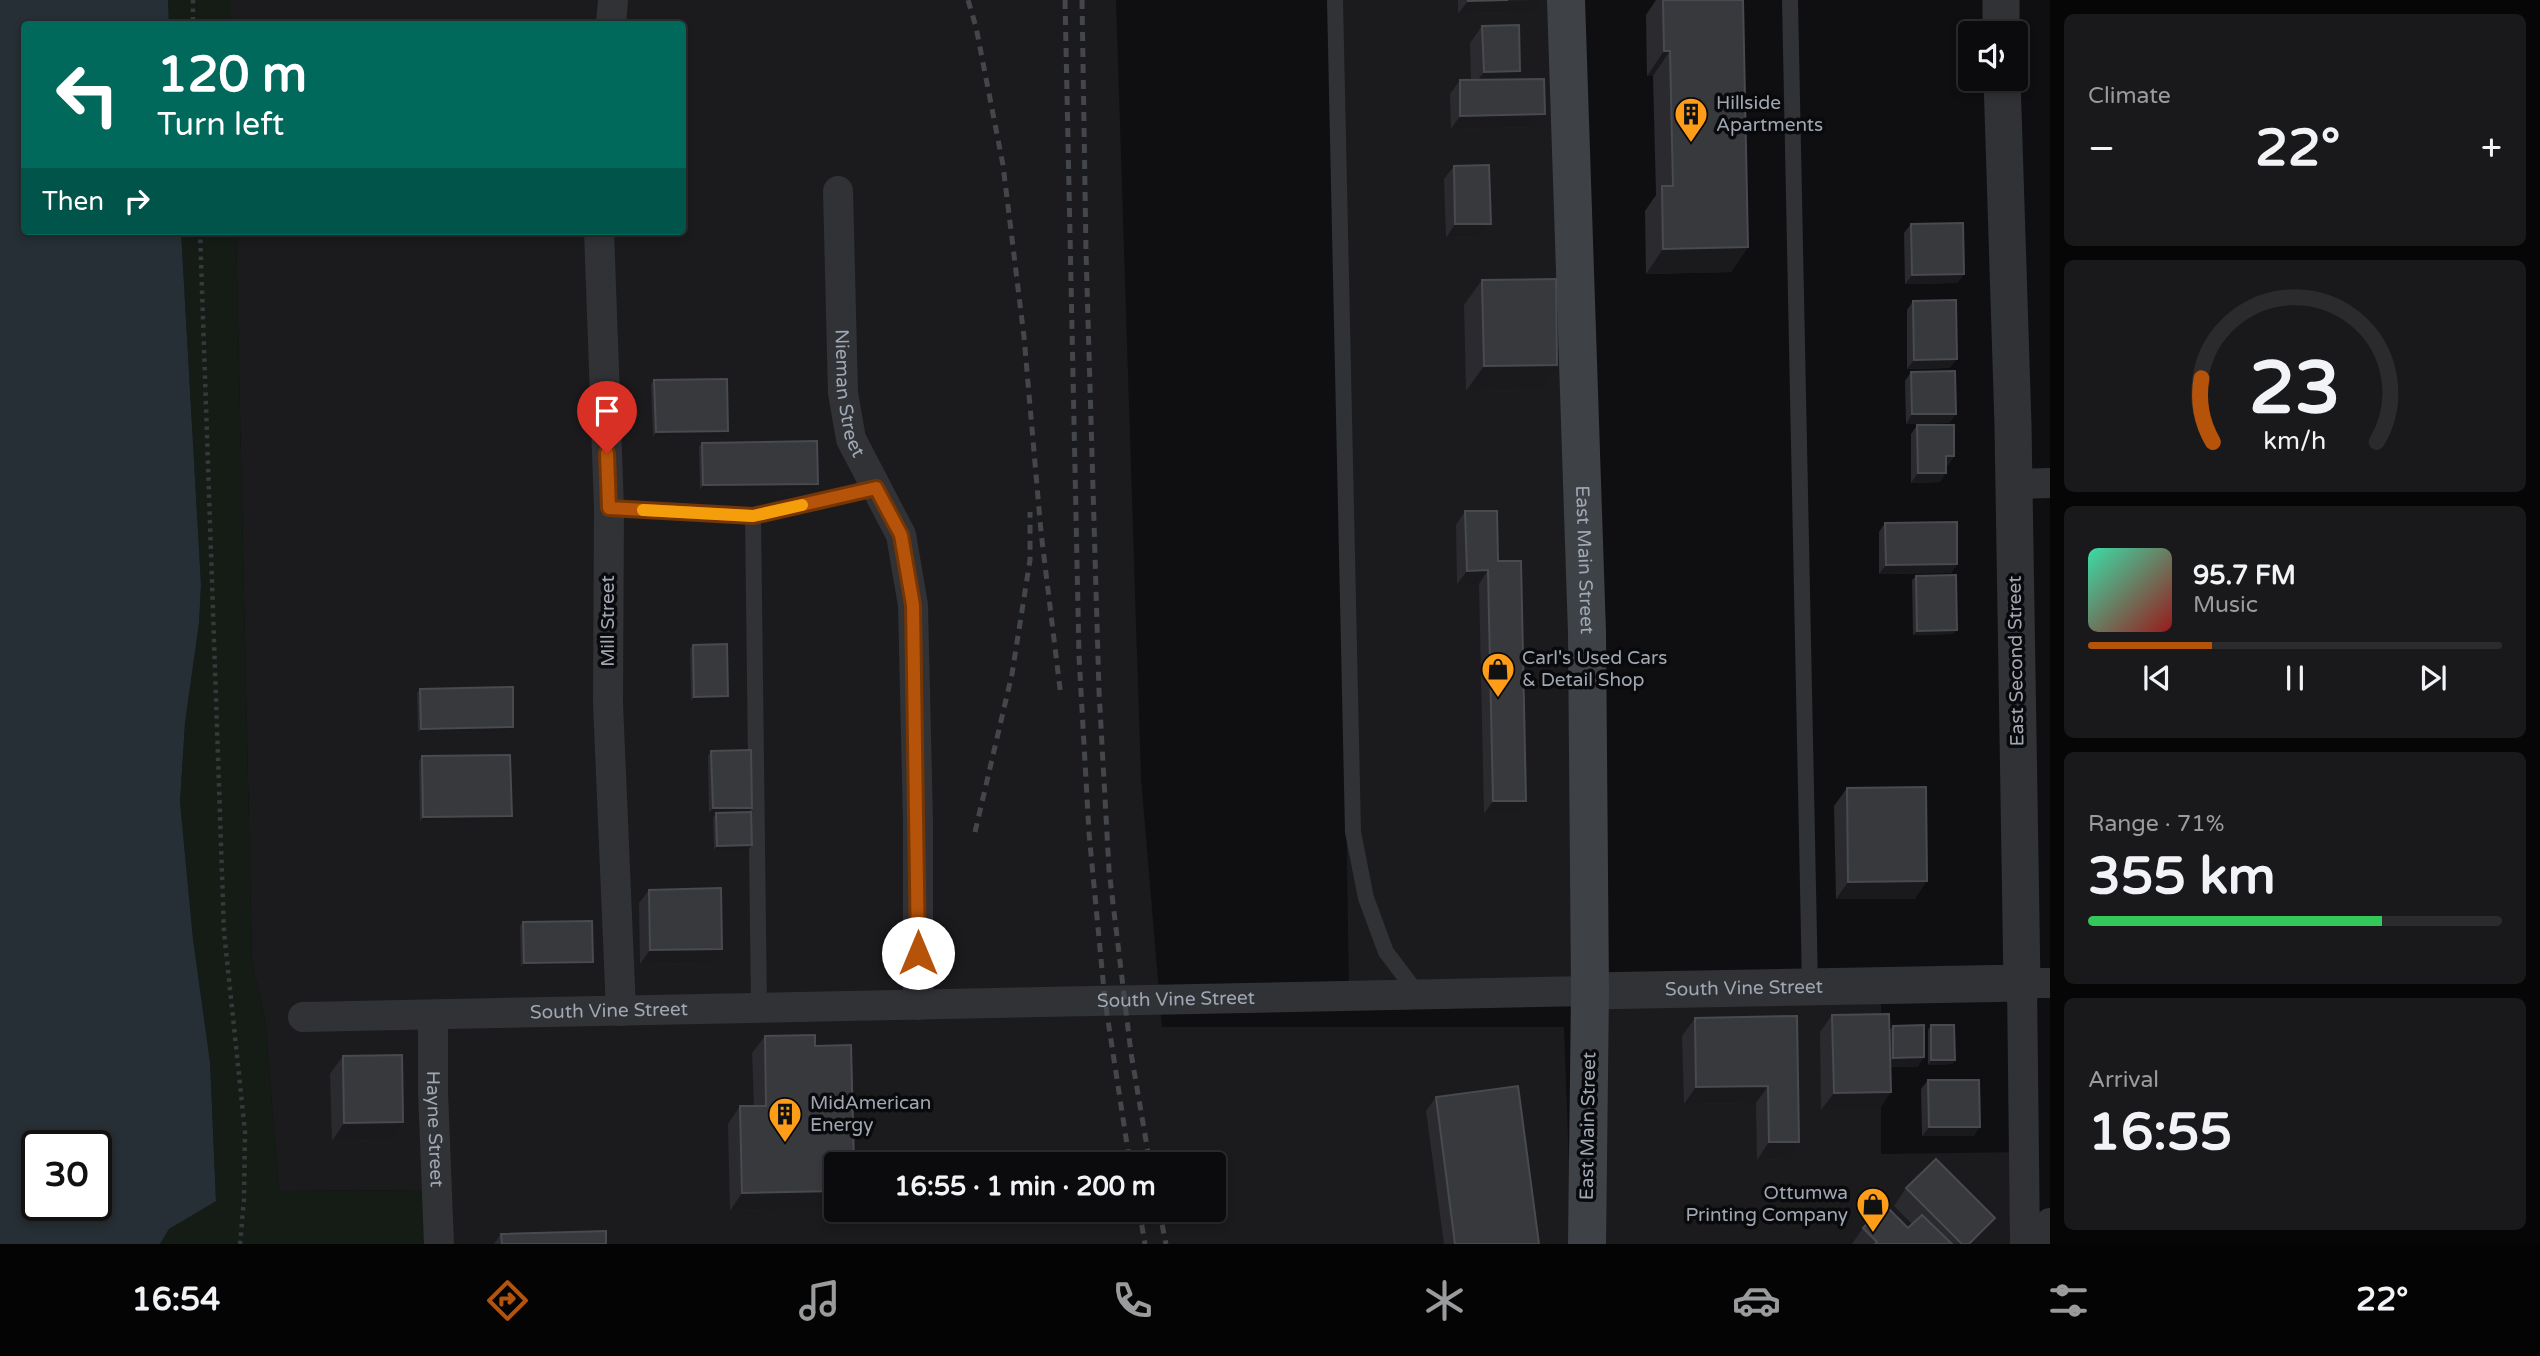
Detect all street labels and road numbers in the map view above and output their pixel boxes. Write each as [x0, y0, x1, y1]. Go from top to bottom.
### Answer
street label: Nieman Street [830, 329, 870, 461]
street label: East Main Street [1571, 485, 1598, 634]
street label: Mill Street [597, 575, 619, 667]
street label: East Second Street [2004, 575, 2028, 747]
street label: South Vine Street [1665, 976, 1823, 1001]
street label: South Vine Street [1097, 987, 1255, 1012]
street label: South Vine Street [530, 998, 688, 1023]
street label: East Main Street [1576, 1052, 1600, 1200]
street label: Hayne Street [422, 1071, 448, 1188]

